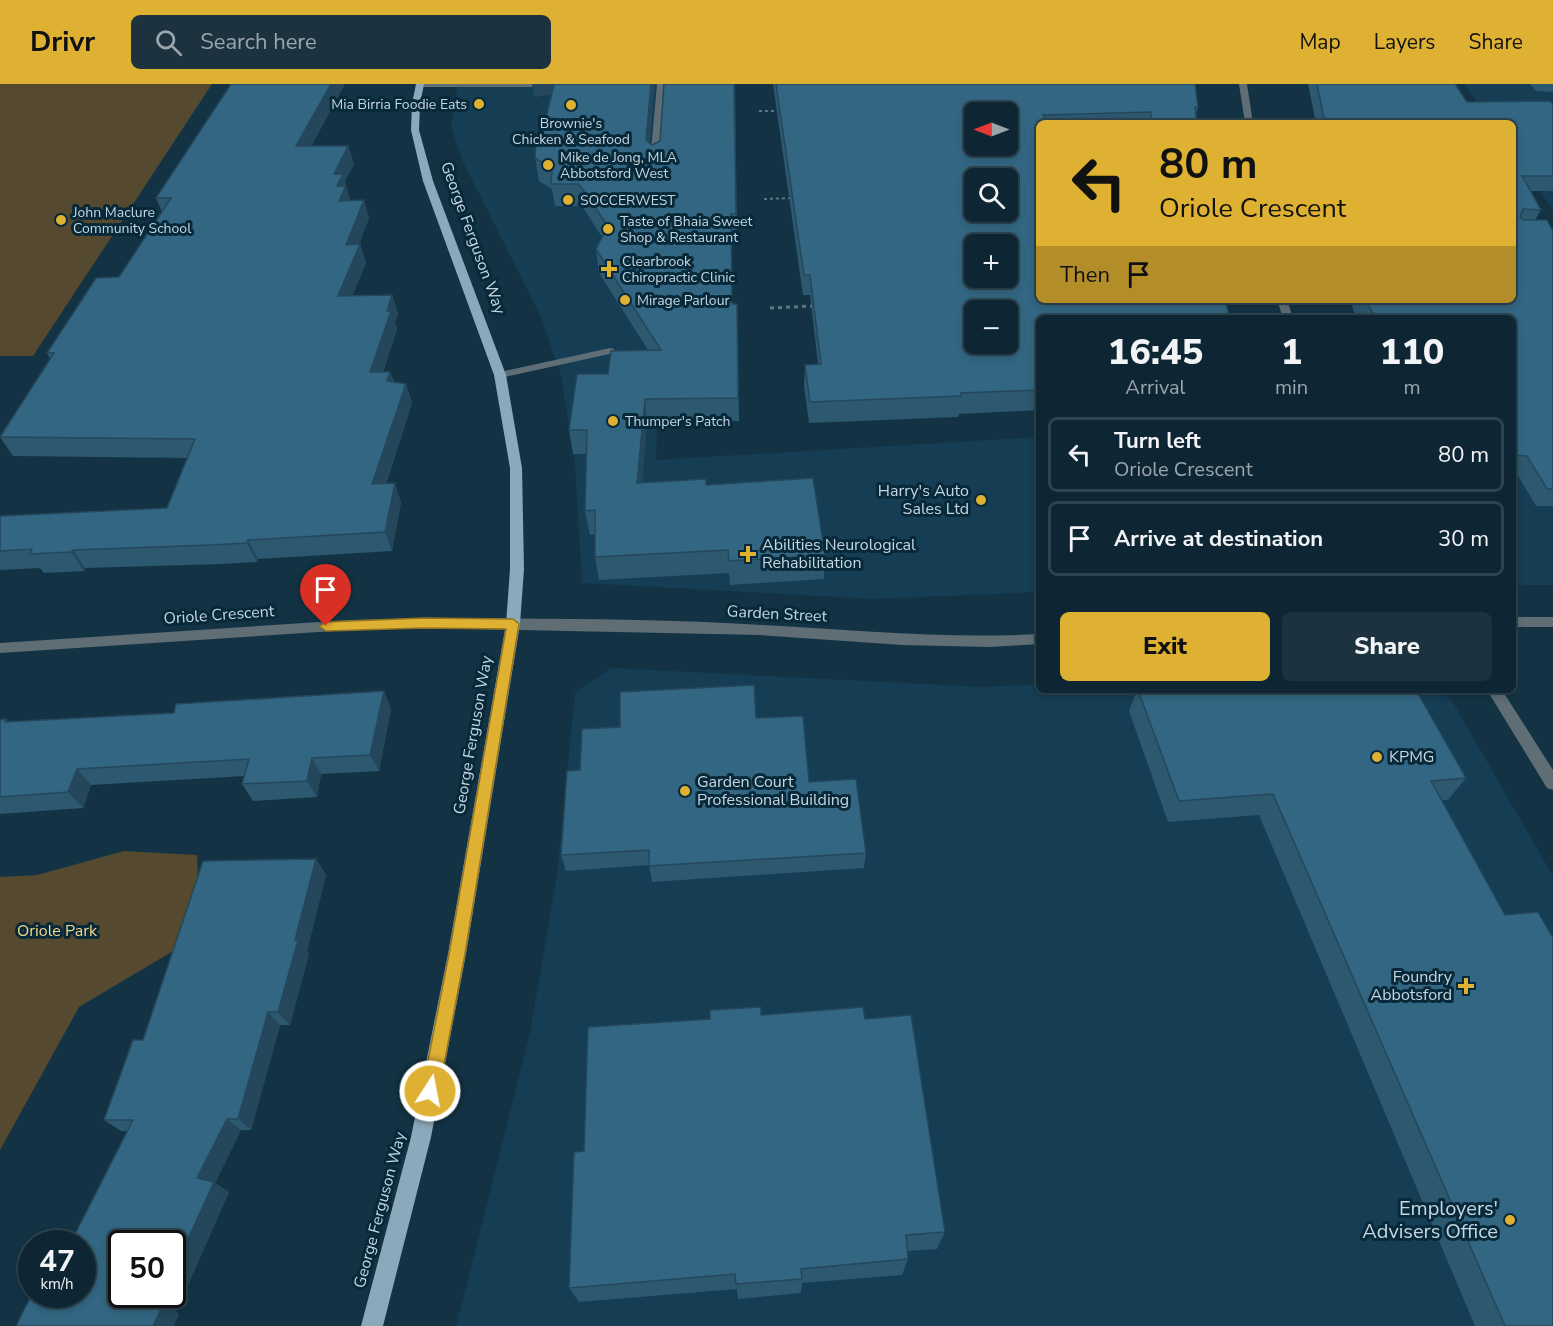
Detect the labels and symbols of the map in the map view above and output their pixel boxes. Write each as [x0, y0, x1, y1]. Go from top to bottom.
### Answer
place label: Mia Birria Foodie Eats [331, 95, 467, 114]
marker: Mia Birria Foodie Eats [472, 97, 486, 111]
marker: Brownie's Chicken & Seafood [564, 98, 578, 112]
north arrow [964, 102, 1018, 156]
place label: Brownie's Chicken & Seafood [512, 114, 630, 149]
place label: Mike de Jong, MLA Abbotsford West [560, 148, 677, 183]
marker: Mike de Jong, MLA Abbotsford West [541, 158, 555, 172]
street label: George Ferguson Way [435, 159, 511, 318]
place label: SOCCERWEST [580, 191, 676, 210]
marker: SOCCERWEST [561, 193, 575, 207]
place label: John Maclure Community School [72, 203, 192, 238]
place label: Taste of Bhaia Sweet Shop & Restaurant [620, 212, 752, 247]
marker: John Maclure Community School [54, 213, 68, 227]
marker: Taste of Bhaia Sweet Shop & Restaurant [601, 222, 615, 236]
place label: Clearbrook Chiropractic Clinic [622, 252, 736, 287]
marker: Clearbrook Chiropractic Clinic [600, 260, 618, 278]
place label: Mirage Parlour [637, 291, 730, 310]
marker: Mirage Parlour [618, 293, 632, 307]
place label: Thumper's Patch [625, 412, 730, 431]
marker: Thumper's Patch [606, 414, 620, 428]
place label: Harry's Auto Sales Ltd [878, 480, 969, 520]
marker: Harry's Auto Sales Ltd [974, 493, 988, 507]
place label: Abilities Neurological Rehabilitation [762, 534, 916, 574]
marker: Abilities Neurological Rehabilitation [739, 545, 757, 563]
pin [300, 564, 351, 626]
street label: Oriole Crescent [163, 600, 275, 630]
street label: Garden Street [726, 600, 828, 628]
street label: George Ferguson Way [448, 653, 498, 816]
place label: KPMG [1389, 746, 1434, 768]
marker: KPMG [1370, 750, 1384, 764]
place label: Garden Court Professional Building [697, 771, 849, 811]
marker: Garden Court Professional Building [678, 784, 692, 798]
park label: Oriole Park [17, 920, 98, 942]
place label: Foundry Abbotsford [1371, 966, 1453, 1006]
marker: Foundry Abbotsford [1457, 977, 1475, 995]
position arrow [398, 1059, 462, 1123]
street label: George Ferguson Way [349, 1129, 412, 1290]
place label: Employers' Advisers Office [1362, 1195, 1498, 1245]
marker: Employers' Advisers Office [1503, 1213, 1517, 1227]
speed limit sign: 50 [108, 1230, 186, 1308]

